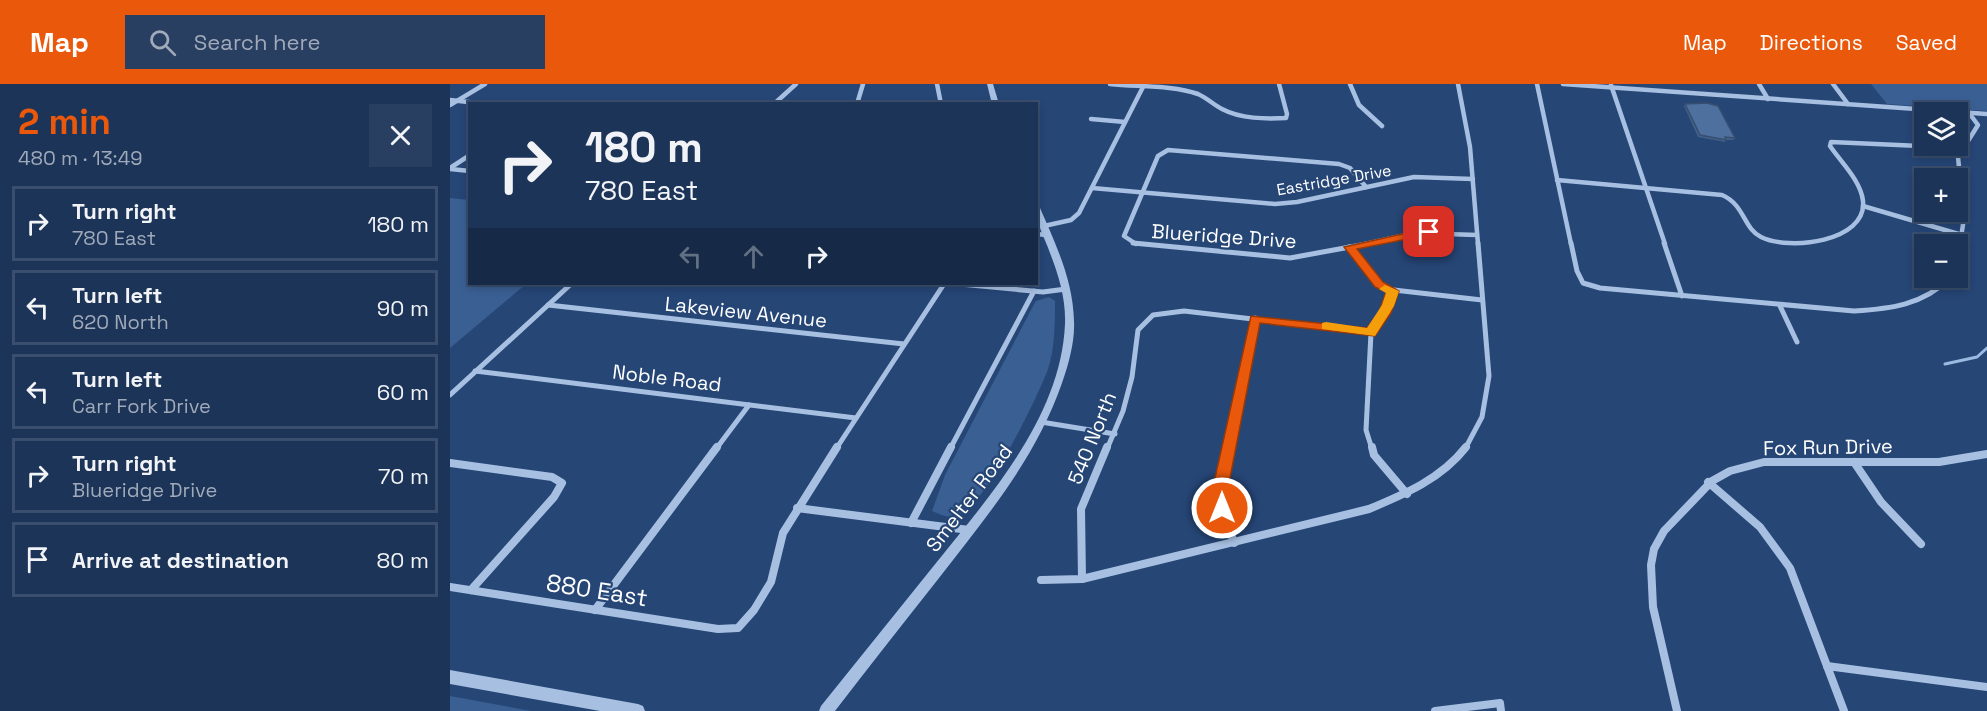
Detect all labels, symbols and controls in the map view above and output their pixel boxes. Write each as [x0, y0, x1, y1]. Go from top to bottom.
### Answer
search box [125, 15, 545, 69]
text: Map [30, 24, 89, 60]
icon: search [146, 26, 179, 59]
text: Search here [194, 28, 321, 56]
text: Map [1683, 29, 1727, 56]
text: Directions [1760, 29, 1863, 56]
text: Saved [1896, 29, 1957, 56]
text: 2 min [18, 99, 111, 145]
map controls [1914, 102, 1968, 288]
button: layers [1914, 102, 1968, 156]
button: close [369, 104, 432, 167]
text: 180 m [585, 121, 703, 174]
icon: right [486, 126, 564, 204]
text: 480 m · 13:49 [18, 145, 142, 171]
street label: Eastridge Drive [1275, 160, 1393, 200]
button: + [1914, 168, 1968, 222]
text: 780 East [585, 173, 698, 208]
text: Turn right [72, 197, 177, 225]
pin [1403, 206, 1454, 257]
icon: right [21, 207, 54, 240]
text: 180 m [367, 210, 429, 238]
icon: arrive [1412, 215, 1445, 248]
street label: Blueridge Drive [1151, 218, 1297, 254]
text: 780 East [72, 225, 156, 251]
button: − [1914, 234, 1968, 288]
icon: left [674, 240, 707, 273]
icon: ahead [737, 240, 770, 273]
icon: right [800, 240, 833, 273]
text: Turn left [72, 281, 162, 309]
icon: left [21, 291, 54, 324]
street label: Lakeview Avenue [664, 291, 828, 333]
text: 90 m [377, 294, 429, 322]
text: 620 North [72, 309, 169, 335]
street label: Noble Road [611, 358, 723, 398]
text: Turn left [72, 365, 162, 393]
icon: left [21, 375, 54, 408]
text: 60 m [377, 378, 429, 406]
street label: 540 North [1062, 388, 1122, 488]
text: Carr Fork Drive [72, 393, 211, 419]
street label: Fox Run Drive [1763, 433, 1893, 461]
street label: Smelter Road [920, 439, 1018, 557]
text: Turn right [72, 449, 177, 477]
icon: right [21, 459, 54, 492]
text: 70 m [378, 462, 429, 490]
position arrow [1190, 476, 1254, 540]
text: Blueridge Drive [72, 477, 217, 503]
icon: arrive [21, 543, 54, 576]
text: Arrive at destination [72, 546, 289, 574]
text: 80 m [377, 546, 429, 574]
street label: 880 East [544, 567, 650, 613]

